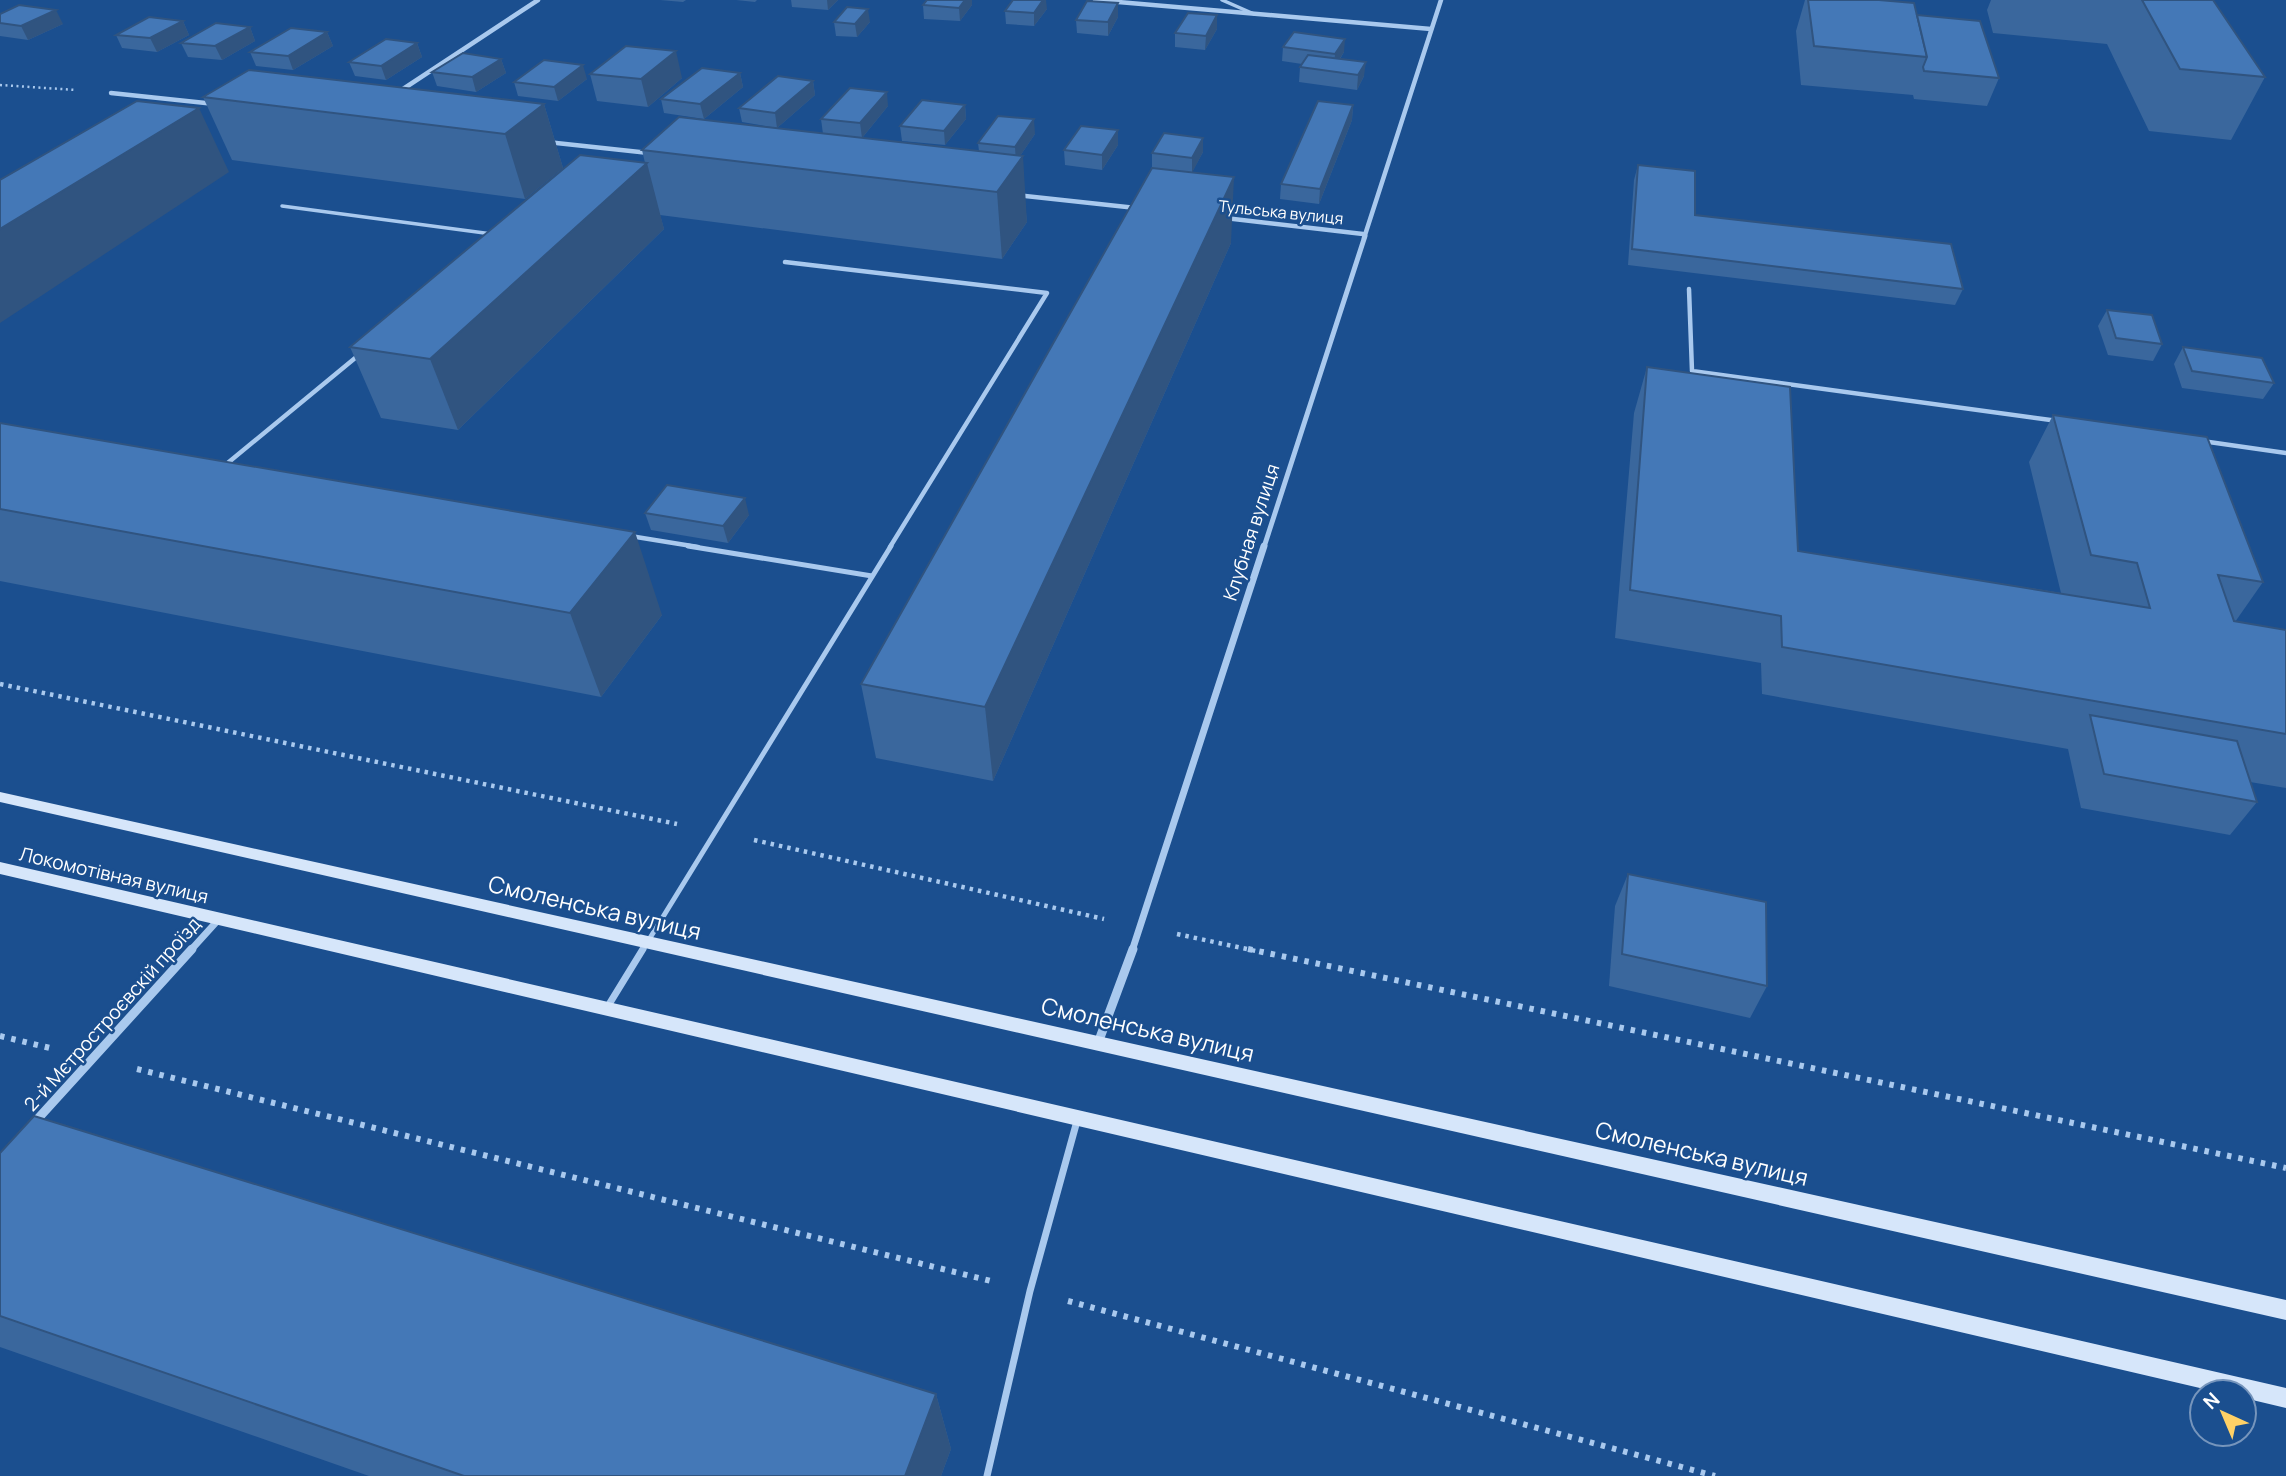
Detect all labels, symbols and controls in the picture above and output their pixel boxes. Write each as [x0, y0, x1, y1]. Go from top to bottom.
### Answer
street label: Тульська вулиця [1217, 195, 1345, 229]
street label: Клубная вулиця [1217, 460, 1285, 604]
street label: Локомотівная вулиця [17, 841, 211, 909]
street label: Смоленська вулиця [486, 867, 704, 947]
street label: 2-й Мєтростроєвскій проїзд [18, 911, 206, 1117]
street label: Смоленська вулиця [1039, 989, 1257, 1069]
street label: Смоленська вулиця [1593, 1113, 1811, 1193]
north arrow [2188, 1378, 2258, 1448]
text: N [2197, 1387, 2225, 1415]

